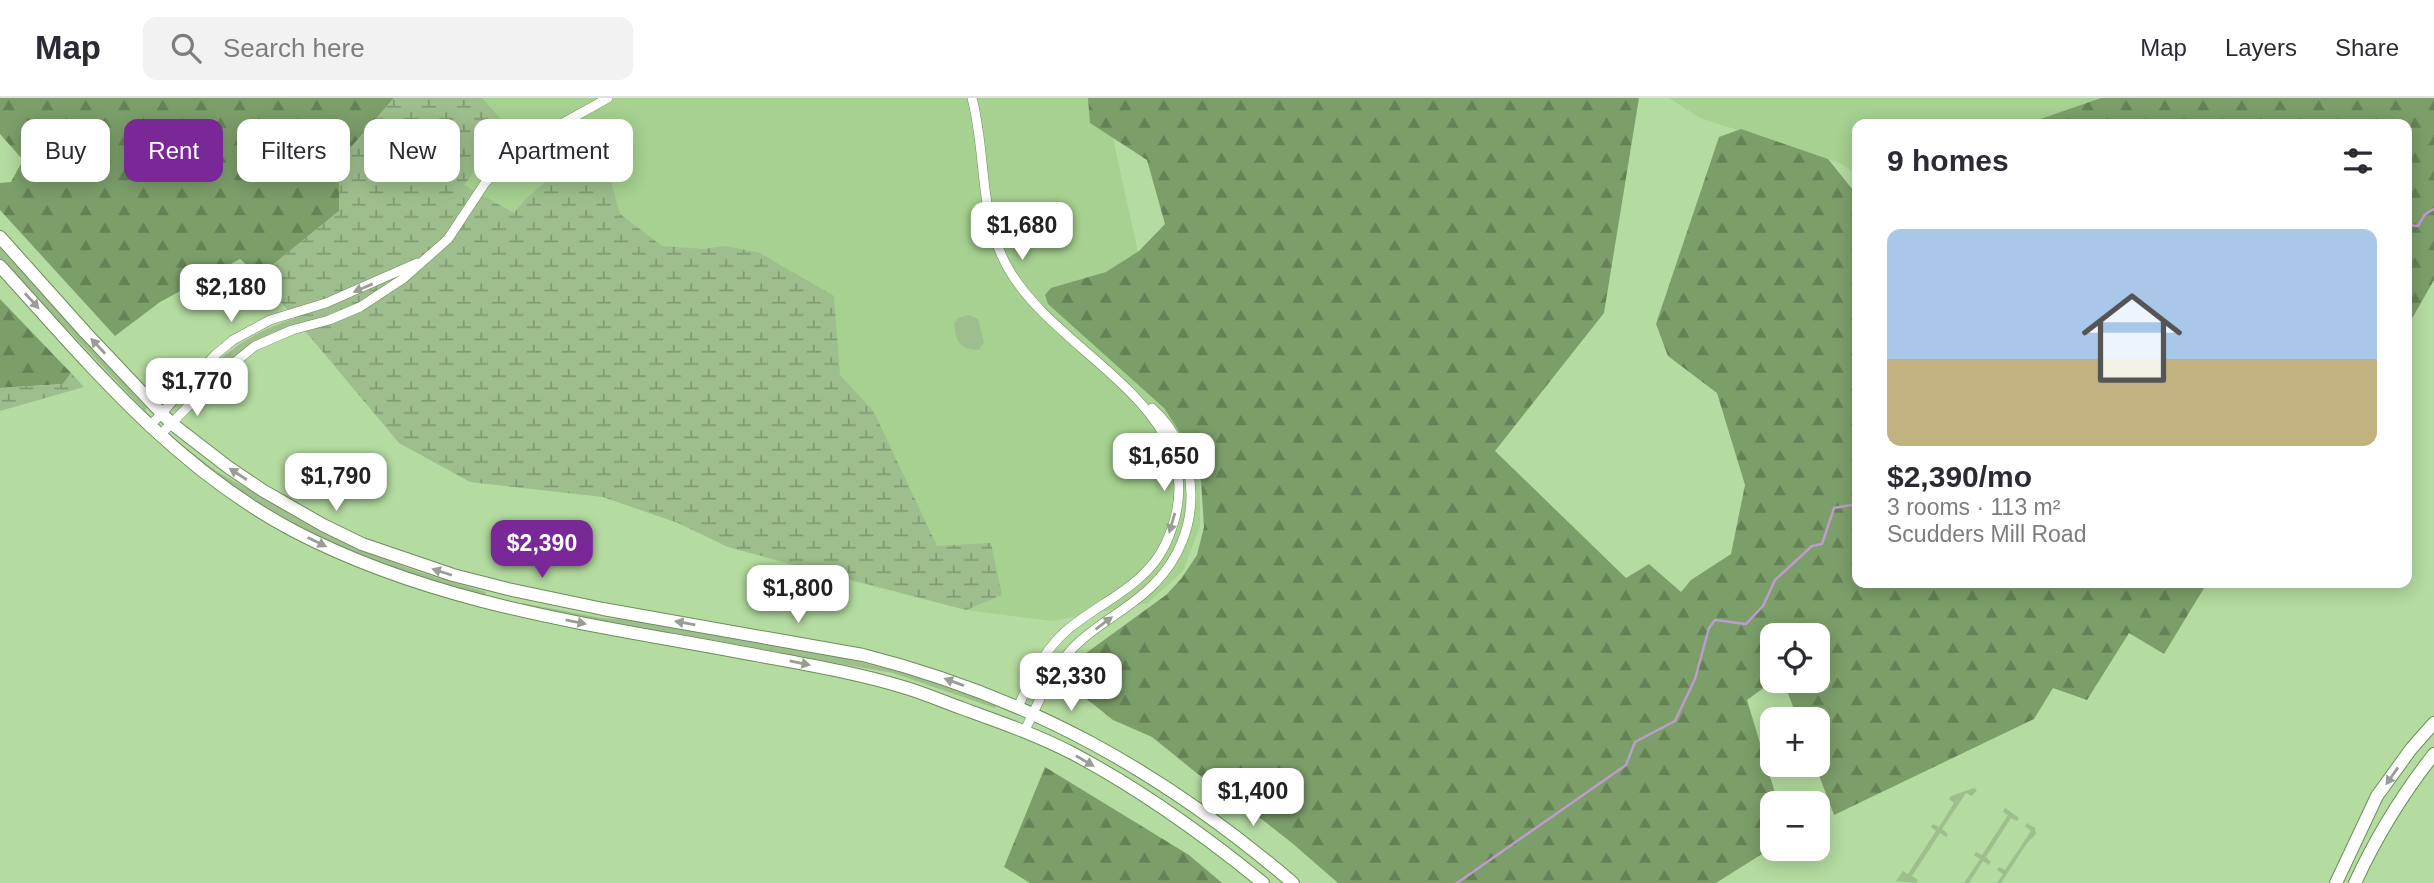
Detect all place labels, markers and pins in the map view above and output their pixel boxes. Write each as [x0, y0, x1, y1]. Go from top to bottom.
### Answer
pin: $1,680 [965, 202, 1079, 262]
pin: $2,180 [174, 264, 288, 324]
pin: $1,770 [140, 358, 254, 418]
pin: $1,650 [1107, 434, 1221, 493]
pin: $1,790 [279, 454, 393, 513]
pin: $2,390 [485, 520, 599, 580]
pin: $1,800 [741, 566, 855, 625]
pin: $2,330 [1014, 654, 1128, 713]
pin: $1,400 [1196, 768, 1310, 828]

